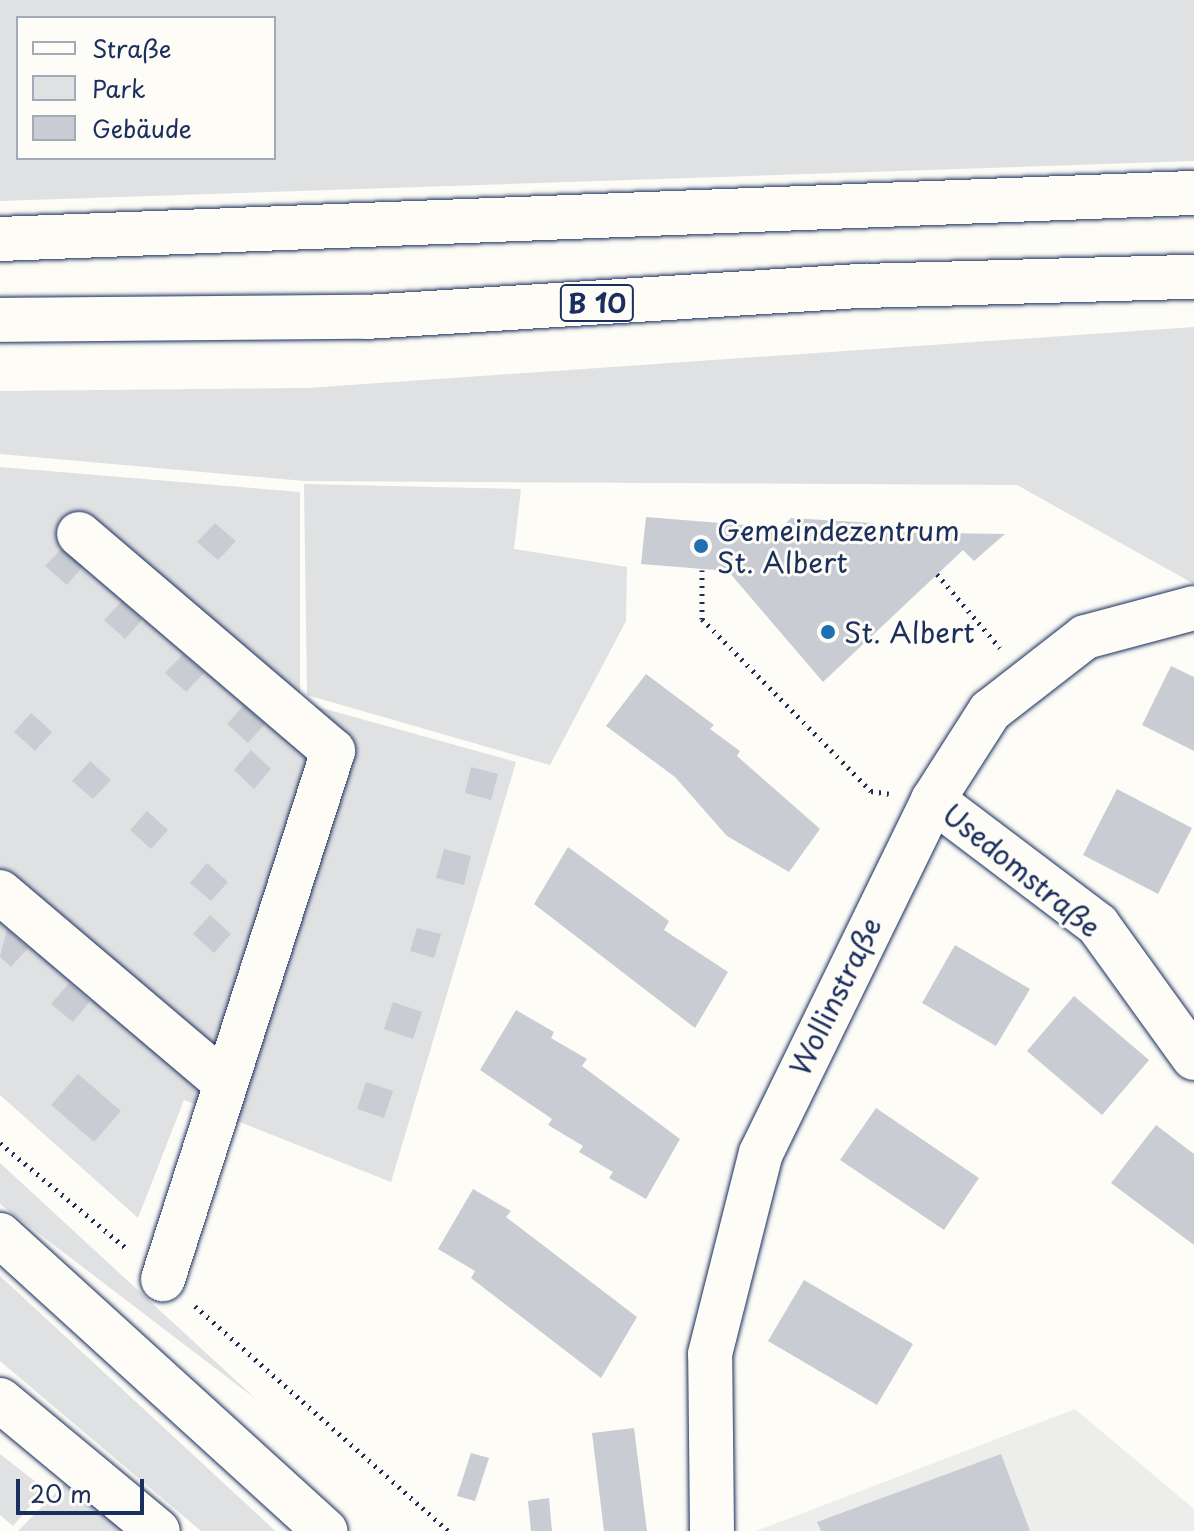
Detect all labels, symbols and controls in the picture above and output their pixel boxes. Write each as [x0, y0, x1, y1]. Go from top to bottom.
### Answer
legend [16, 16, 276, 160]
text: Straße [92, 30, 171, 66]
text: Park [92, 70, 146, 106]
text: Gebäude [92, 110, 192, 146]
road number: B 10 [559, 281, 635, 325]
place label: Gemeindezentrum St. Albert [717, 513, 960, 579]
marker: Gemeindezentrum St. Albert [692, 537, 710, 555]
place label: St. Albert [844, 615, 974, 649]
marker: St. Albert [819, 623, 837, 641]
street label: Usedomstraße [936, 796, 1108, 944]
street label: Wollinstraße [782, 912, 888, 1080]
scale bar [20, 1463, 148, 1513]
text: 20 m [30, 1475, 92, 1511]

